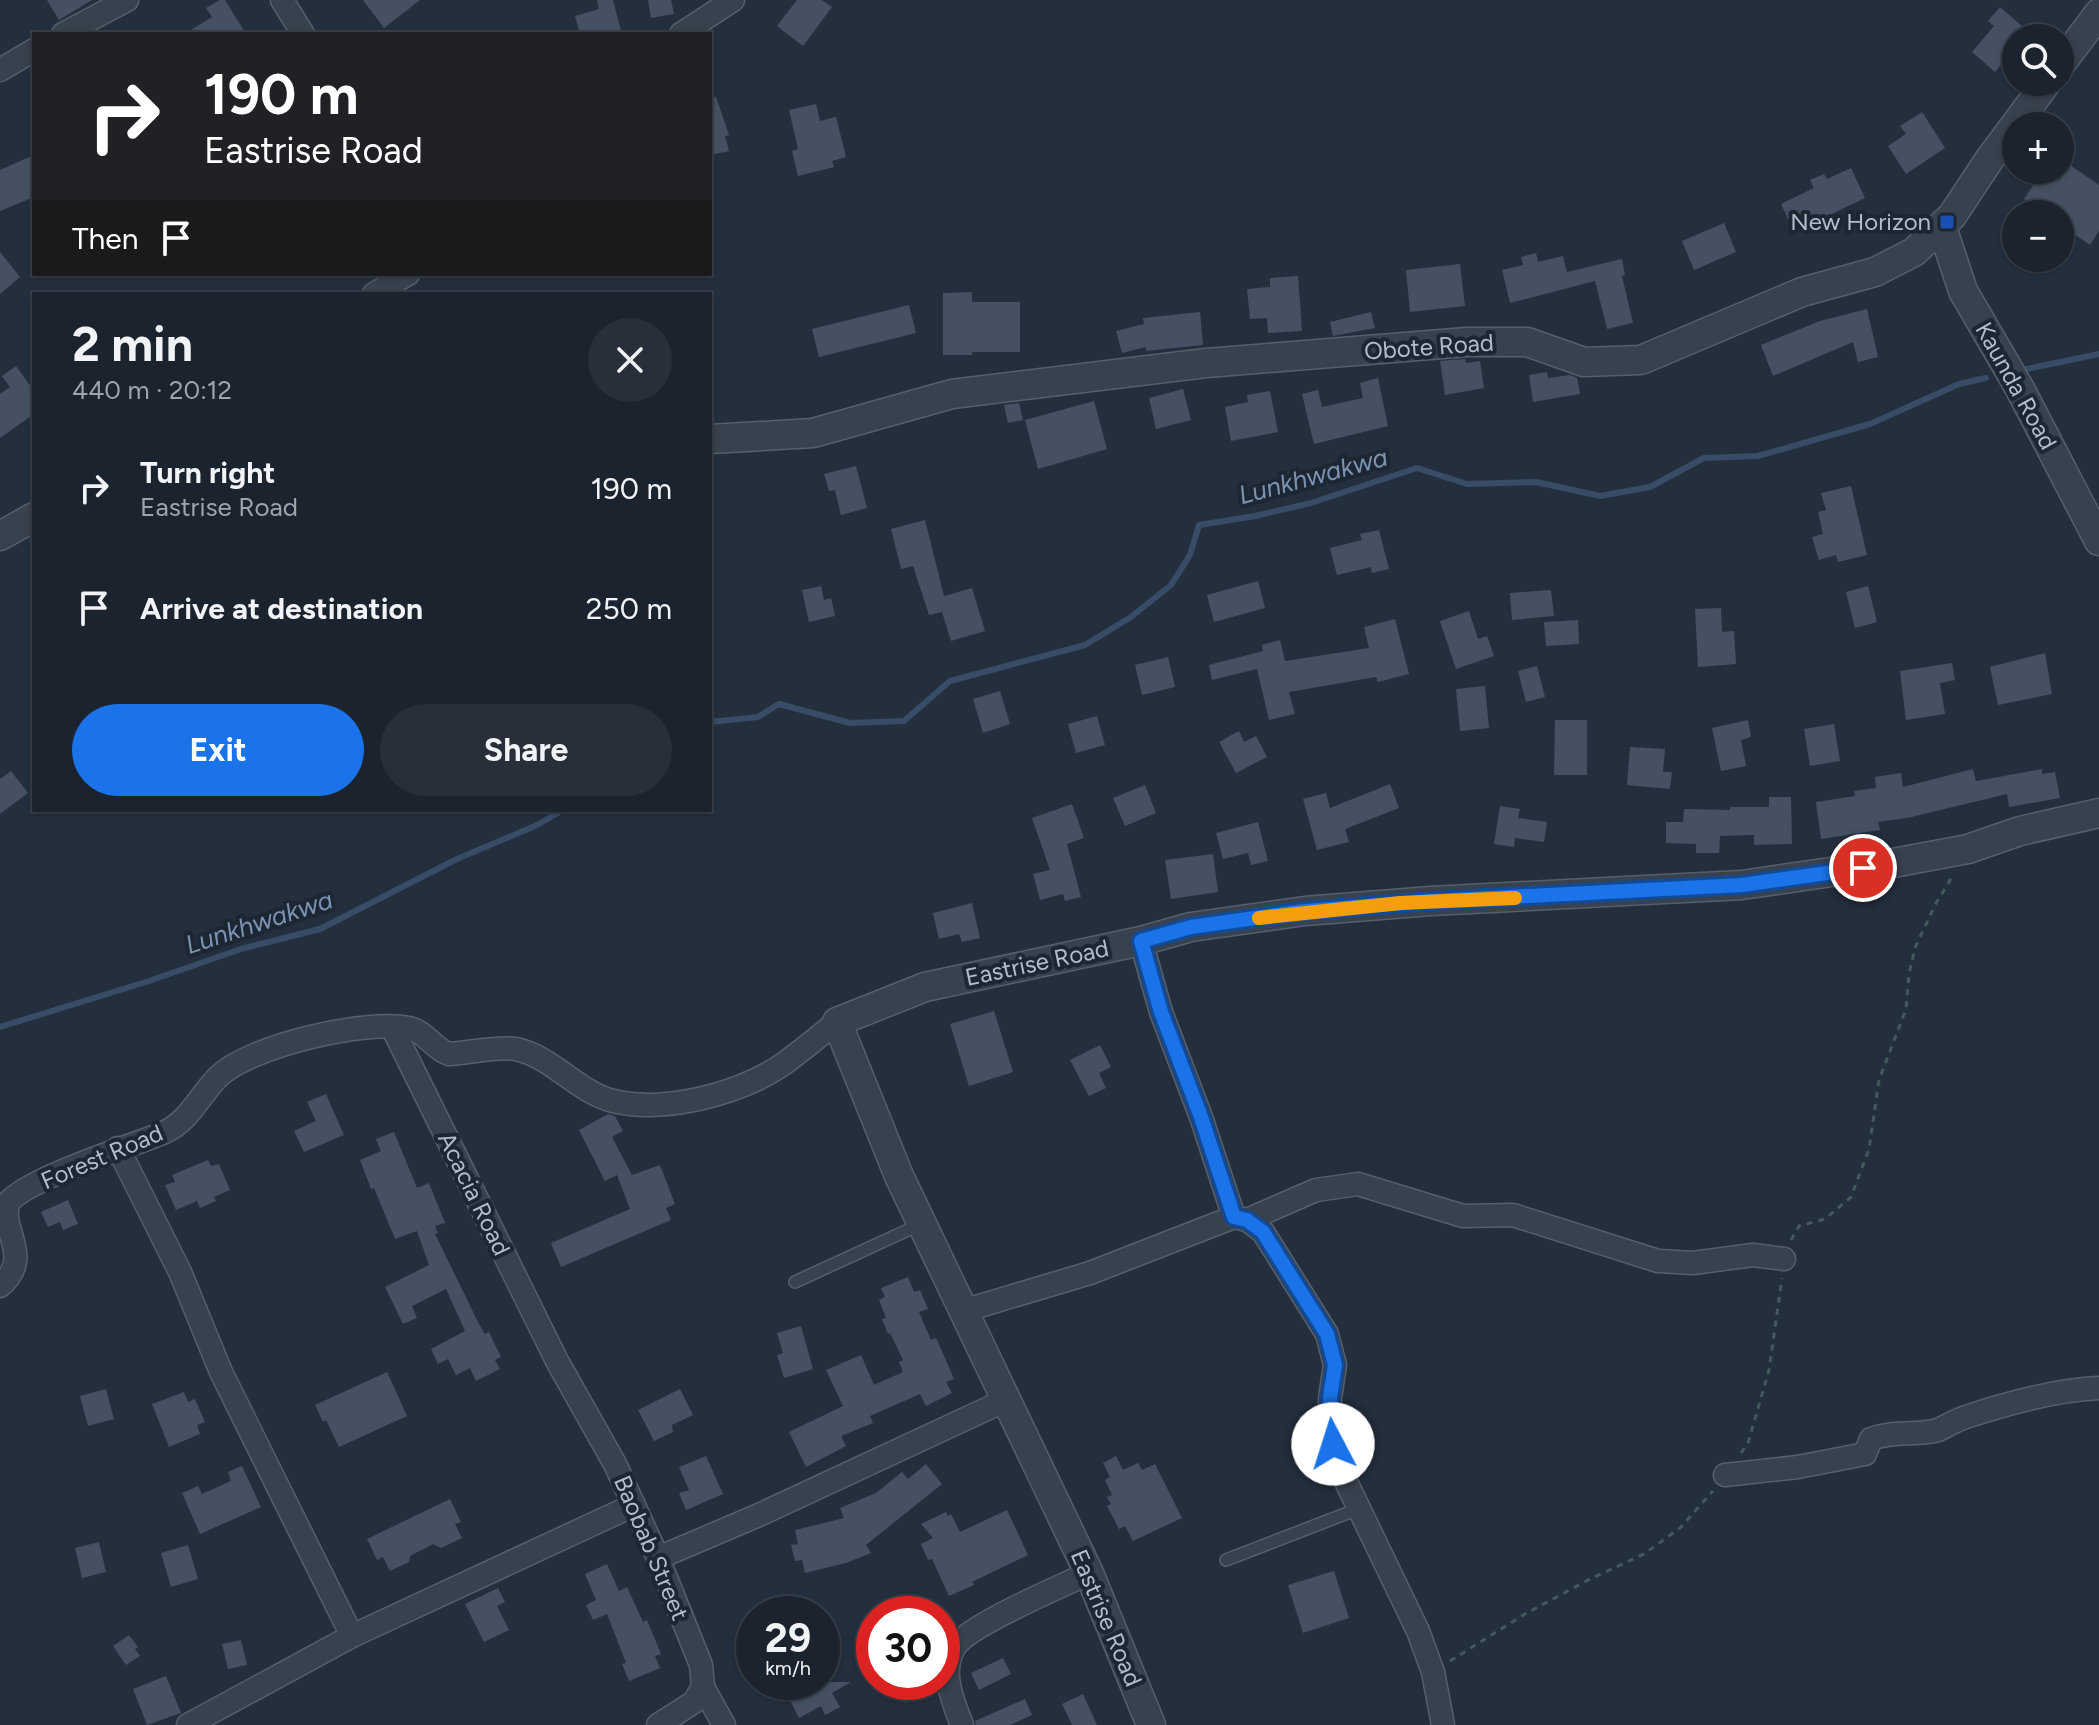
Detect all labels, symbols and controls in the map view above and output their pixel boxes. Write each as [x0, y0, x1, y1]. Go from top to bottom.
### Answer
map controls [2002, 24, 2074, 272]
button: search [2002, 24, 2074, 96]
text: 190 m [204, 61, 359, 128]
icon: right [72, 64, 176, 168]
button: + [2002, 112, 2074, 184]
text: Eastrise Road [204, 129, 423, 172]
button: − [2002, 200, 2074, 272]
place label: New Horizon [1790, 207, 1931, 236]
marker: New Horizon [1938, 213, 1956, 231]
icon: arrive [154, 216, 198, 260]
text: Then [72, 220, 138, 257]
text: 2 min [72, 315, 193, 373]
street label: Kaunda Road [1970, 317, 2063, 454]
button: close [588, 318, 672, 402]
street label: Obote Road [1363, 328, 1495, 365]
text: 440 m · 20:12 [72, 374, 232, 406]
water label: Lunkhwakwa [1235, 441, 1391, 511]
text: Turn right [140, 454, 275, 491]
icon: right [72, 466, 116, 510]
text: 190 m [590, 470, 672, 507]
text: Eastrise Road [140, 491, 298, 523]
icon: arrive [72, 586, 116, 630]
text: Arrive at destination [140, 590, 423, 627]
text: 250 m [586, 590, 672, 627]
button: Exit [72, 704, 364, 796]
button: Share [380, 704, 672, 796]
pin [1829, 834, 1897, 902]
icon: arrive [1841, 846, 1885, 890]
water label: Lunkhwakwa [181, 883, 337, 961]
street label: Eastrise Road [963, 933, 1111, 992]
street label: Forest Road [37, 1118, 167, 1195]
street label: Acacia Road [432, 1128, 517, 1260]
position arrow [1291, 1402, 1375, 1486]
street label: Baobab Street [608, 1471, 695, 1625]
street label: Eastrise Road [1065, 1545, 1148, 1691]
speed limit sign: 30 [856, 1596, 960, 1700]
text: 29 [765, 1614, 811, 1662]
text: km/h [765, 1656, 811, 1680]

